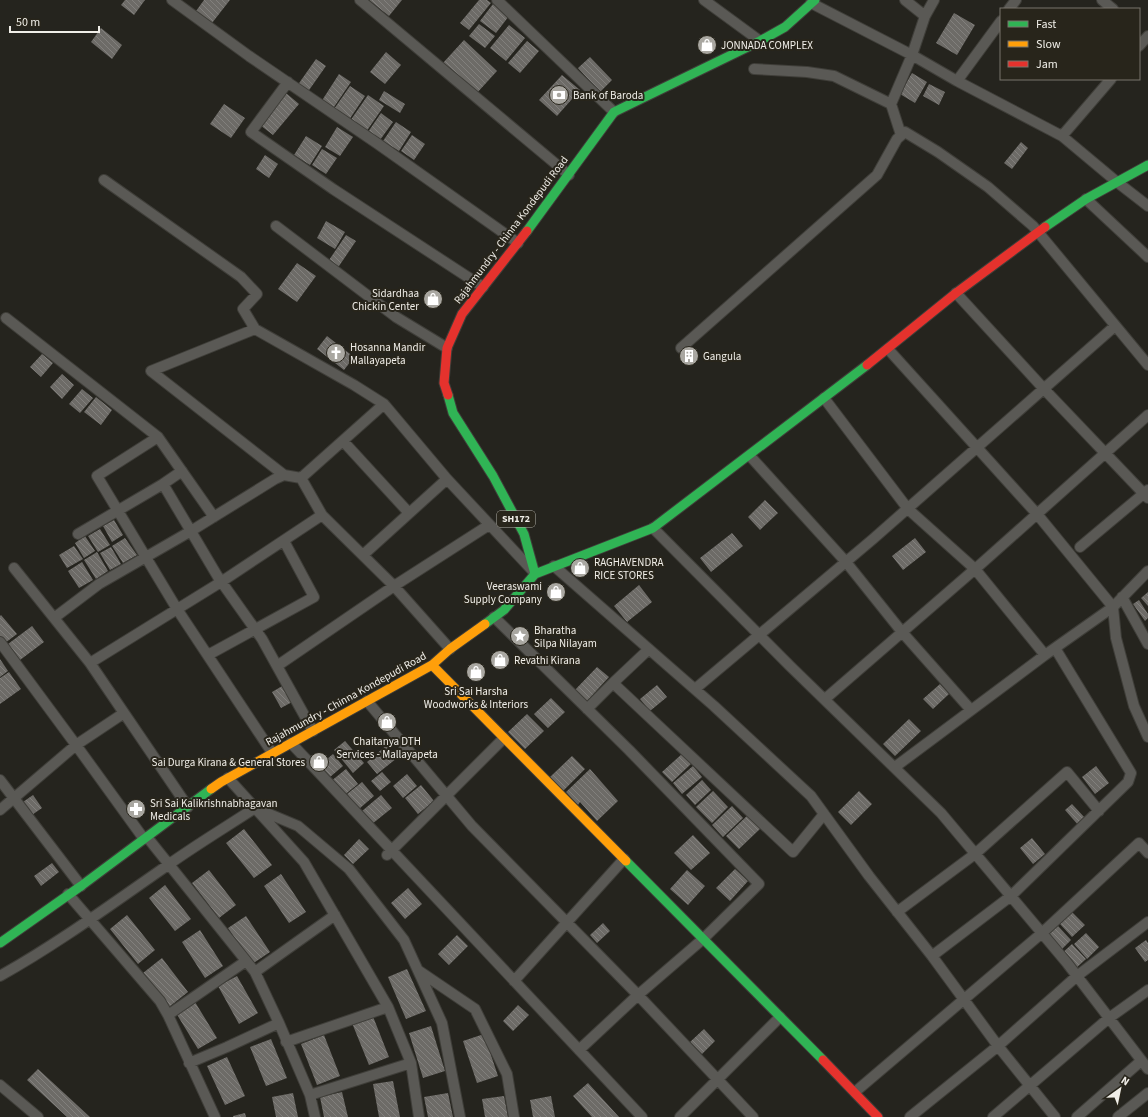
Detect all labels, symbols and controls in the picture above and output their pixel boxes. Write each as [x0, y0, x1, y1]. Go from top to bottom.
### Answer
scale bar [10, 8, 99, 34]
legend [1000, 8, 1140, 80]
text: 50 m [16, 14, 40, 31]
text: Fast [1036, 16, 1056, 33]
shop icon: JONNADA COMPLEX [696, 34, 718, 56]
text: Slow [1036, 36, 1061, 53]
place label: JONNADA COMPLEX [721, 38, 813, 53]
text: Jam [1036, 56, 1058, 73]
bank icon: Bank of Baroda [548, 84, 570, 106]
place label: Bank of Baroda [573, 88, 643, 103]
street label: Rajahmundry - Chinna Kondepudi Road [450, 153, 572, 307]
place label: Sidardhaa Chickin Center [352, 286, 419, 314]
shop icon: Sidardhaa Chickin Center [422, 288, 444, 310]
place label: Hosanna Mandir Mallayapeta [350, 340, 425, 368]
church icon: Hosanna Mandir Mallayapeta [325, 342, 347, 364]
building icon: Gangula [678, 345, 700, 367]
place label: Gangula [703, 349, 741, 364]
road number: SH172 [497, 511, 535, 527]
place label: RAGHAVENDRA RICE STORES [594, 555, 663, 583]
shop icon: RAGHAVENDRA RICE STORES [569, 557, 591, 579]
place label: Veeraswami Supply Company [464, 579, 542, 607]
shop icon: Veeraswami Supply Company [545, 581, 567, 603]
place label: Bharatha Silpa Nilayam [534, 623, 597, 651]
place icon: Bharatha Silpa Nilayam [509, 625, 531, 647]
street label: Rajahmundry - Chinna Kondepudi Road [263, 648, 429, 750]
shop icon: Revathi Kirana [489, 649, 511, 671]
place label: Revathi Kirana [514, 653, 580, 668]
shop icon: Sri Sai Harsha Woodworks & Interiors [465, 661, 487, 683]
place label: Sri Sai Harsha Woodworks & Interiors [424, 684, 529, 712]
shop icon: Chaitanya DTH Services - Mallayapeta [376, 711, 398, 733]
place label: Chaitanya DTH Services - Mallayapeta [336, 734, 438, 762]
shop icon: Sai Durga Kirana & General Stores [308, 751, 330, 773]
place label: Sai Durga Kirana & General Stores [152, 755, 305, 770]
place label: Sri Sai Kalikrishnabhagavan Medicals [150, 796, 277, 824]
pharmacy icon: Sri Sai Kalikrishnabhagavan Medicals [125, 798, 147, 820]
north arrow [1100, 1069, 1140, 1109]
text: N [1118, 1073, 1132, 1089]

